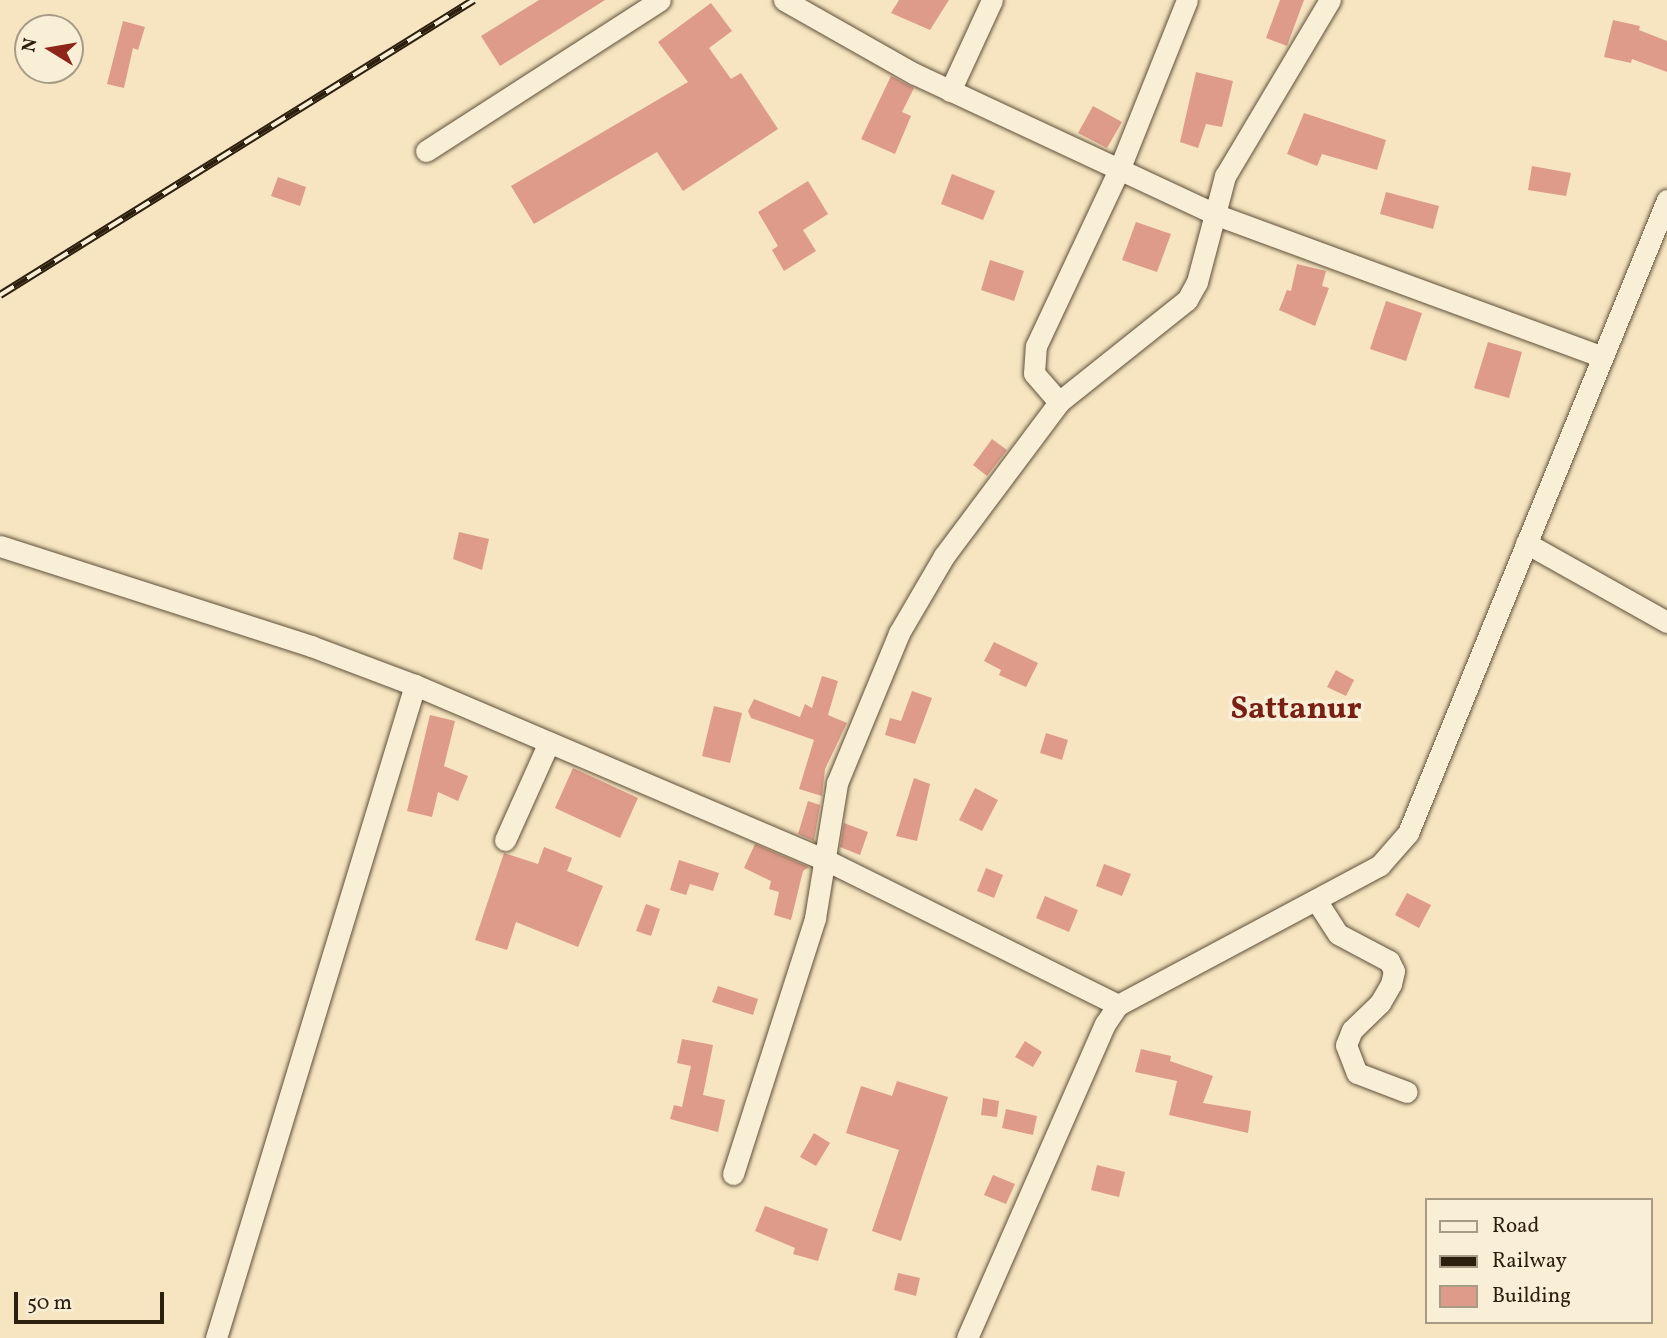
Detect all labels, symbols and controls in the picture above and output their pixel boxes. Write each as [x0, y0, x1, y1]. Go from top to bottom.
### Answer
north arrow [14, 14, 84, 84]
text: N [16, 36, 44, 55]
district label: Sattanur [1230, 691, 1362, 729]
legend [1426, 1198, 1653, 1324]
text: Road [1492, 1212, 1539, 1241]
text: Railway [1492, 1247, 1567, 1276]
scale bar [18, 1278, 168, 1322]
text: Building [1492, 1282, 1571, 1311]
text: 50 m [27, 1289, 72, 1318]

